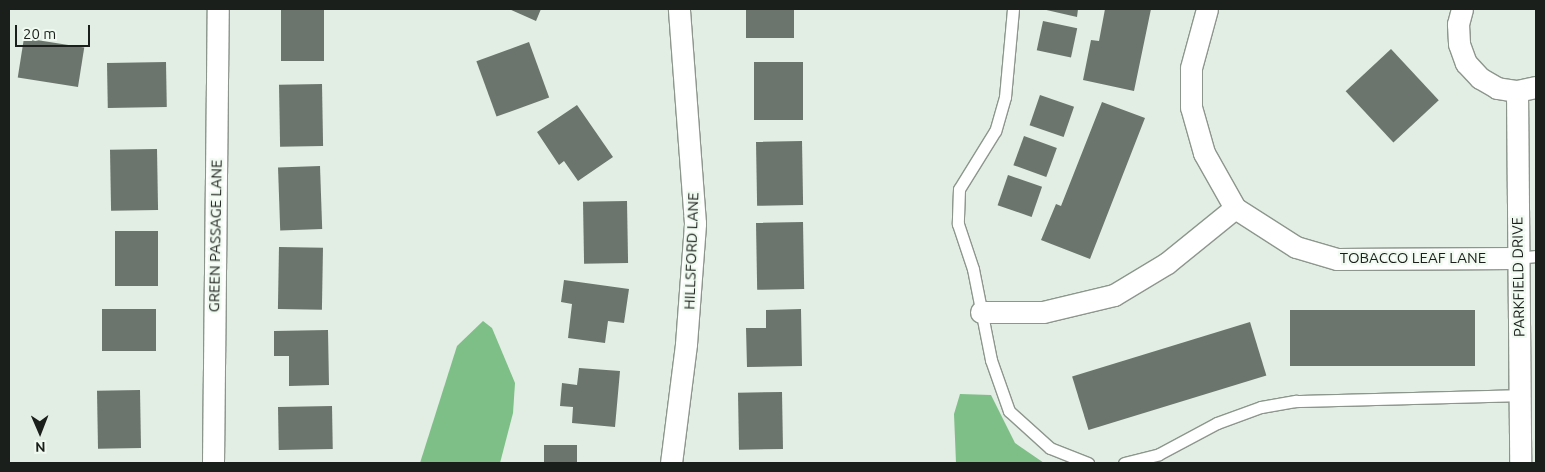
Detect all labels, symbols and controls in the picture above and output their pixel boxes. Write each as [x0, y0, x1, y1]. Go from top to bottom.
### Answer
scale bar [18, 15, 92, 47]
text: 20 m [23, 25, 56, 42]
street label: GREEN PASSAGE LANE [205, 160, 225, 312]
street label: HILLSFORD LANE [680, 192, 702, 310]
street label: PARKFIELD DRIVE [1508, 217, 1528, 337]
street label: TOBACCO LEAF LANE [1340, 249, 1486, 267]
north arrow [15, 407, 65, 457]
text: N [35, 439, 46, 455]

